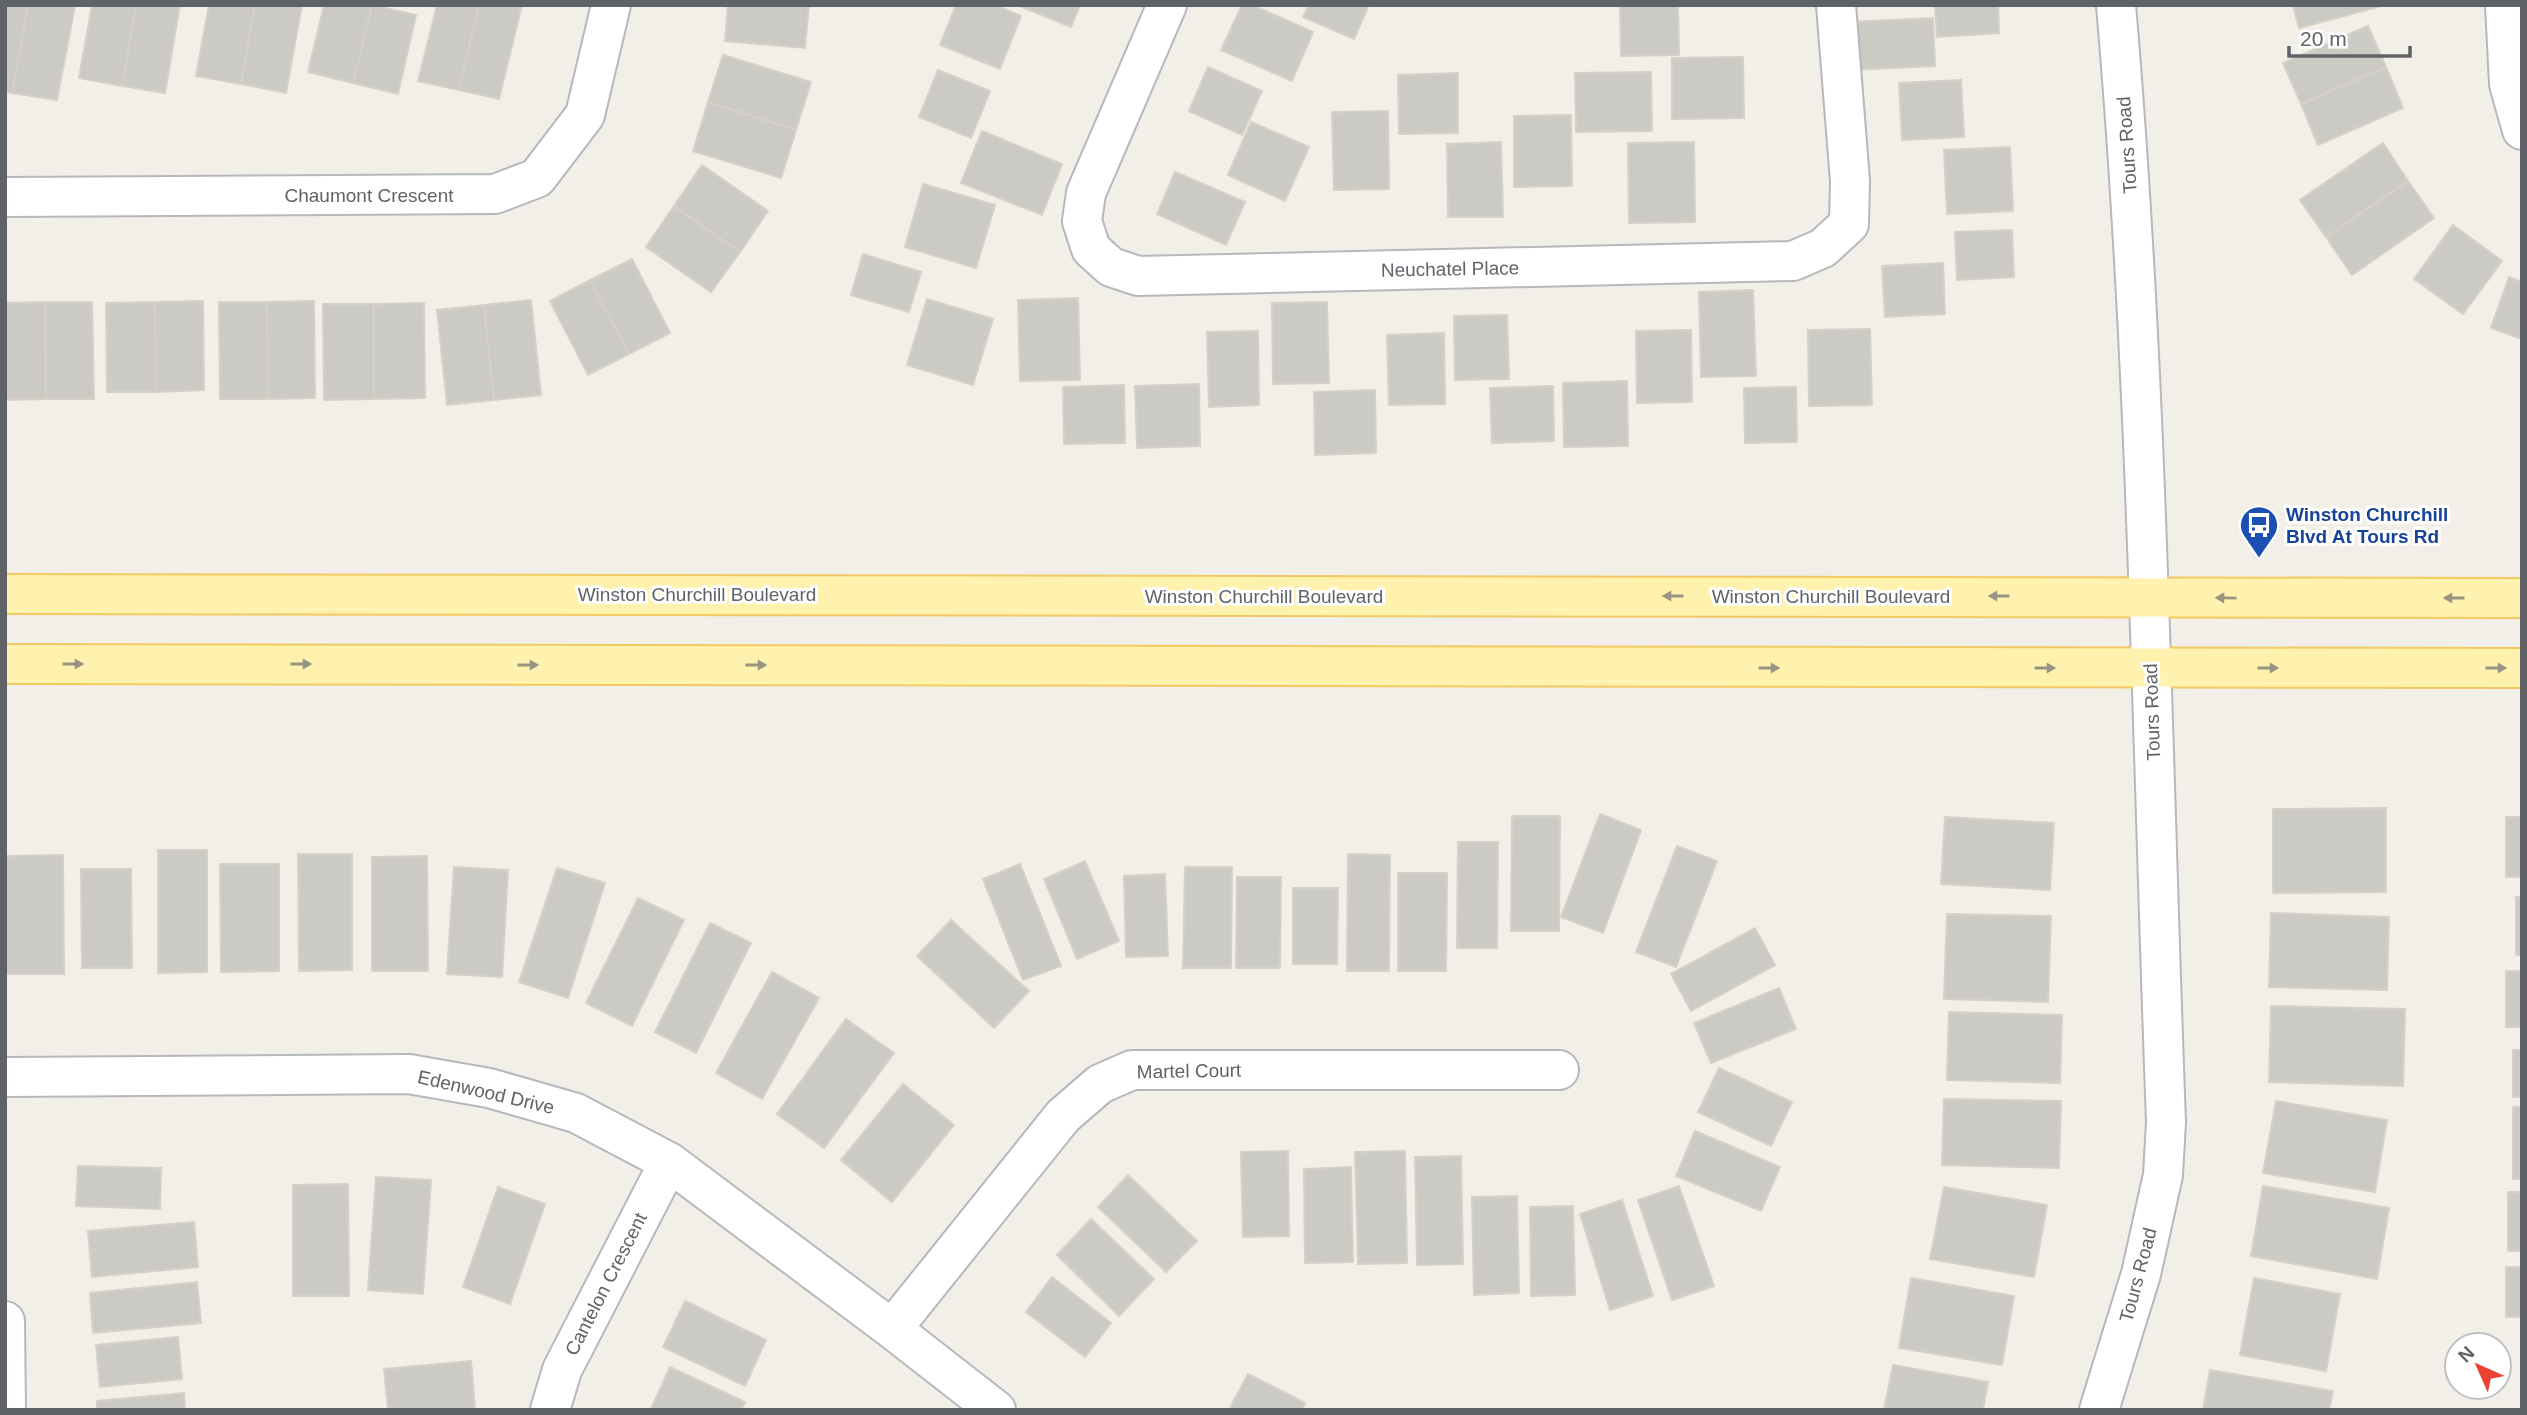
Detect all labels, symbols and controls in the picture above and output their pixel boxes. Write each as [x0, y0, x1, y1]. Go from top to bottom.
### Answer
scale bar [2289, 14, 2410, 58]
text: 20 m [2300, 27, 2347, 50]
street label: Tours Road [2113, 96, 2141, 194]
street label: Chaumont Crescent [285, 185, 454, 206]
street label: Neuchatel Place [1381, 257, 1519, 281]
bus stop icon: Winston Churchill Blvd At Tours Rd [2238, 504, 2280, 559]
place label: Winston Churchill Blvd At Tours Rd [2286, 504, 2448, 547]
street label: Winston Churchill Boulevard [578, 584, 816, 605]
street label: Winston Churchill Boulevard [1145, 586, 1383, 607]
street label: Winston Churchill Boulevard [1712, 586, 1950, 607]
one-way arrow [1987, 590, 2009, 602]
one-way arrow [1662, 591, 1684, 602]
one-way arrow [2215, 592, 2237, 604]
one-way arrow [2442, 592, 2464, 604]
one-way arrow [63, 658, 85, 670]
one-way arrow [290, 658, 312, 670]
one-way arrow [518, 659, 540, 671]
one-way arrow [745, 659, 767, 671]
one-way arrow [1758, 662, 1780, 674]
one-way arrow [2034, 662, 2056, 674]
one-way arrow [2257, 662, 2279, 674]
one-way arrow [2485, 662, 2507, 674]
street label: Tours Road [2140, 663, 2164, 761]
street label: Martel Court [1137, 1060, 1242, 1082]
street label: Edenwood Drive [416, 1066, 556, 1118]
street label: Cantelon Crescent [561, 1208, 651, 1359]
street label: Tours Road [2115, 1225, 2161, 1325]
north arrow [2443, 1331, 2513, 1401]
text: N [2454, 1342, 2479, 1367]

